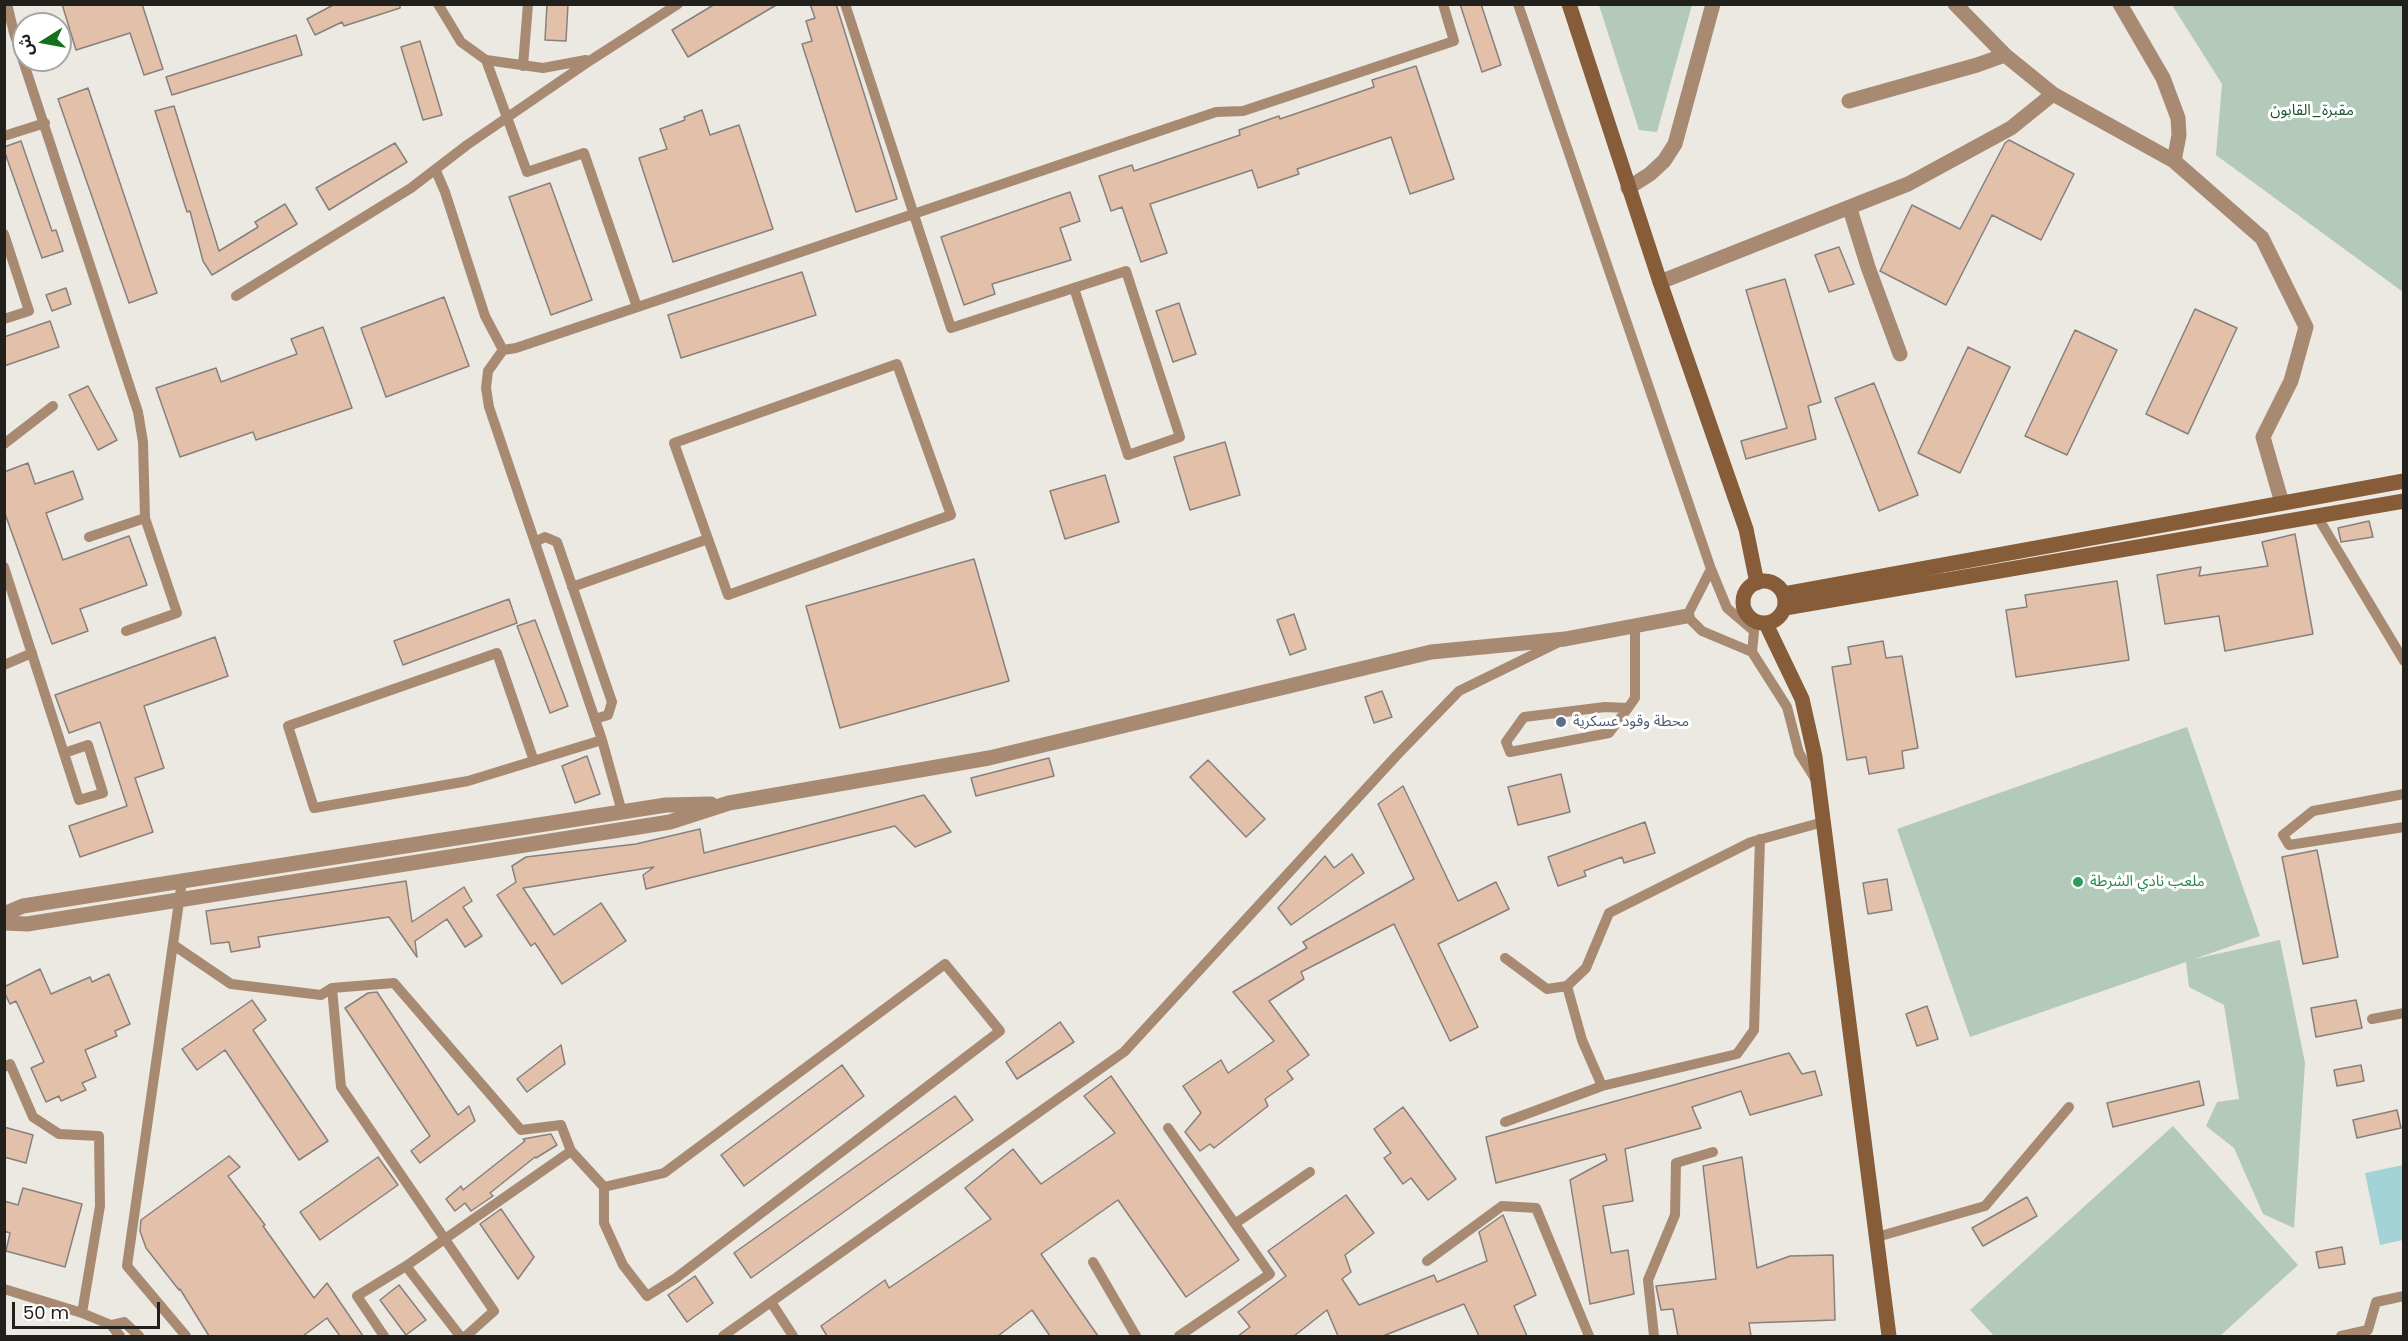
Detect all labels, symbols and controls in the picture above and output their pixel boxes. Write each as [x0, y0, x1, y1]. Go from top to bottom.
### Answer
north arrow [12, 12, 72, 72]
text: ش [12, 32, 39, 58]
park label: مقبرة_القابون [2270, 102, 2354, 120]
place label: محطة وقود عسكرية [1573, 713, 1689, 731]
marker: محطة وقود عسكرية [1554, 715, 1568, 729]
place label: ملعب نادي الشرطة [2090, 873, 2205, 891]
marker: ملعب نادي الشرطة [2071, 875, 2085, 889]
scale bar [15, 1290, 164, 1328]
text: 50 m [23, 1300, 69, 1325]

